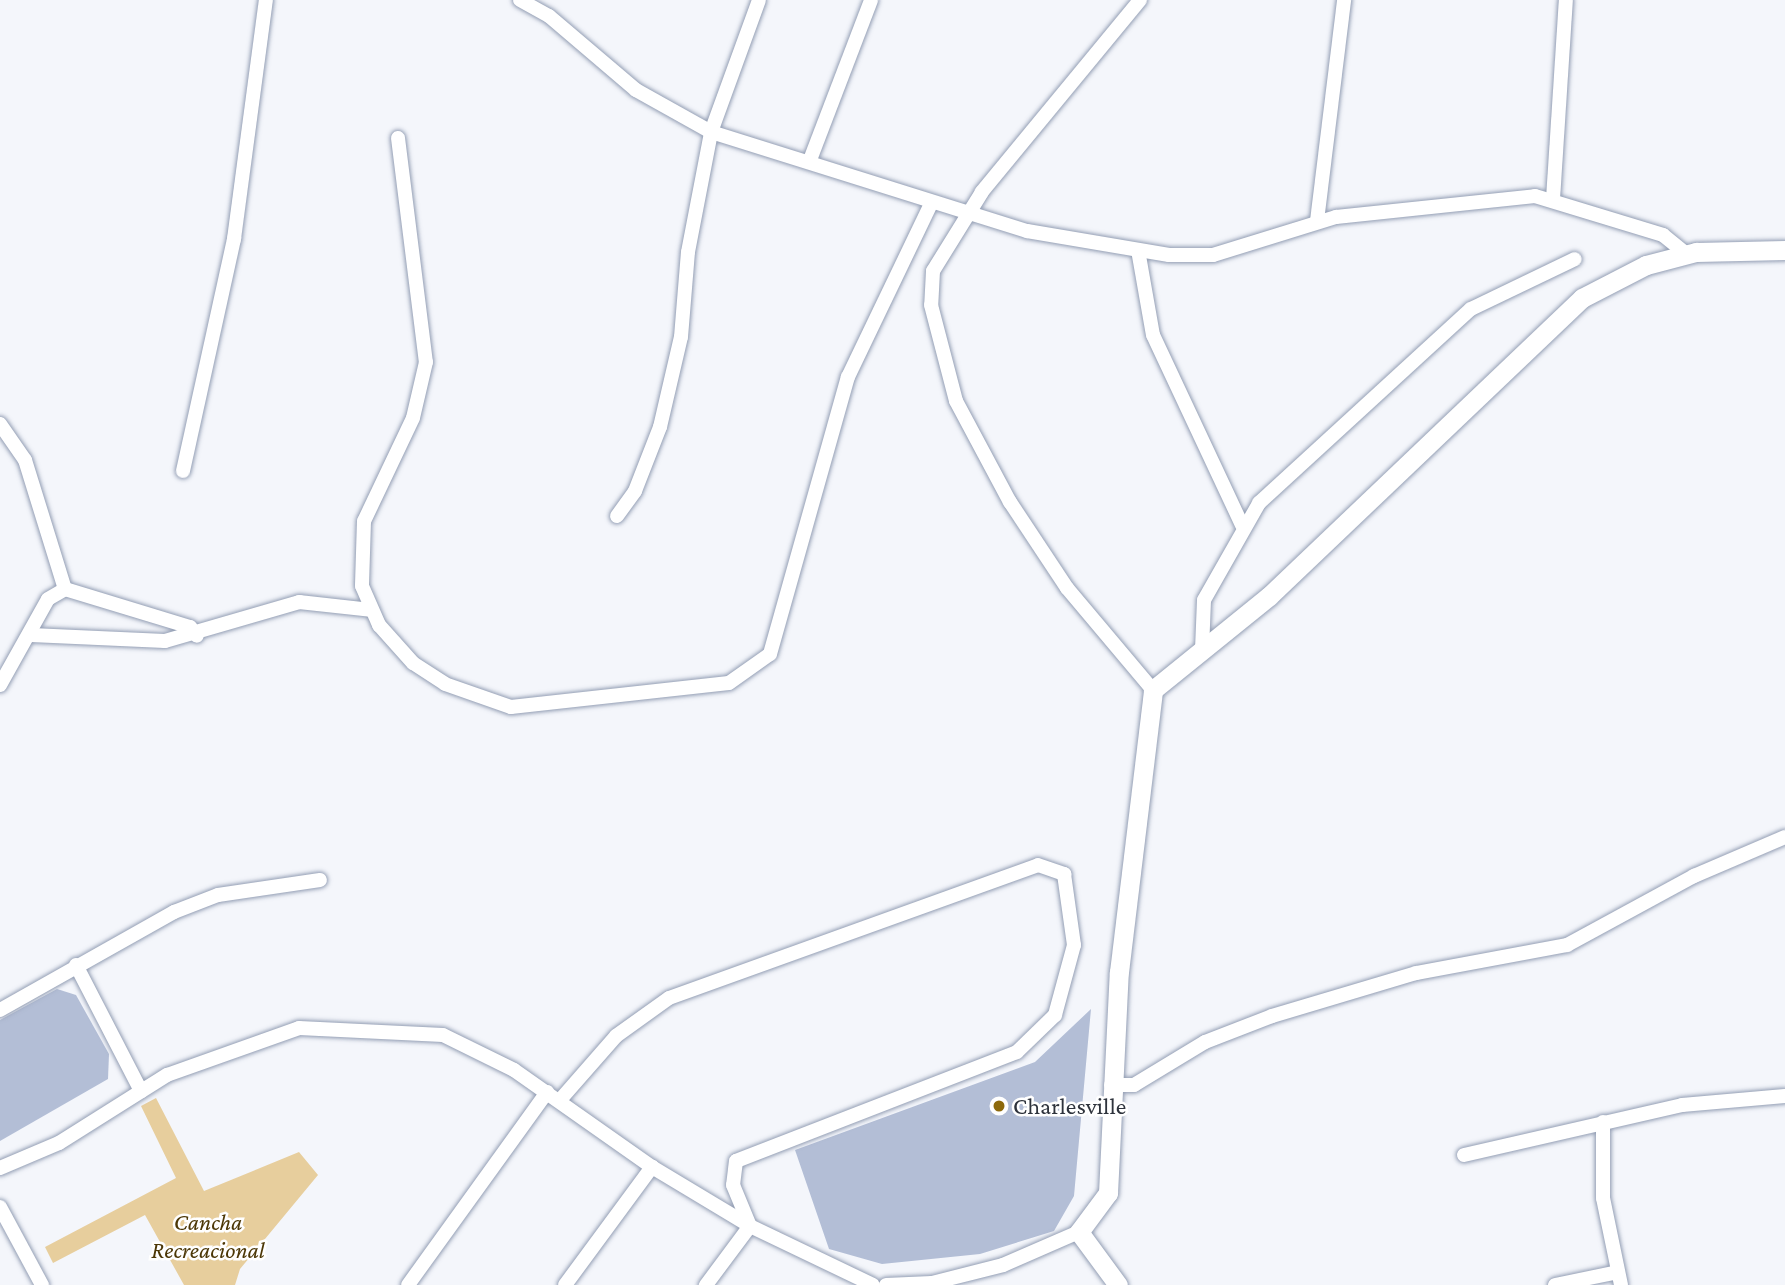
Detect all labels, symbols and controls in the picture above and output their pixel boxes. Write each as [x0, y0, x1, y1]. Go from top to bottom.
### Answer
place label: Charlesville [1013, 1092, 1126, 1120]
marker: Charlesville [991, 1098, 1007, 1114]
park label: Cancha Recreacional [151, 1208, 265, 1264]

